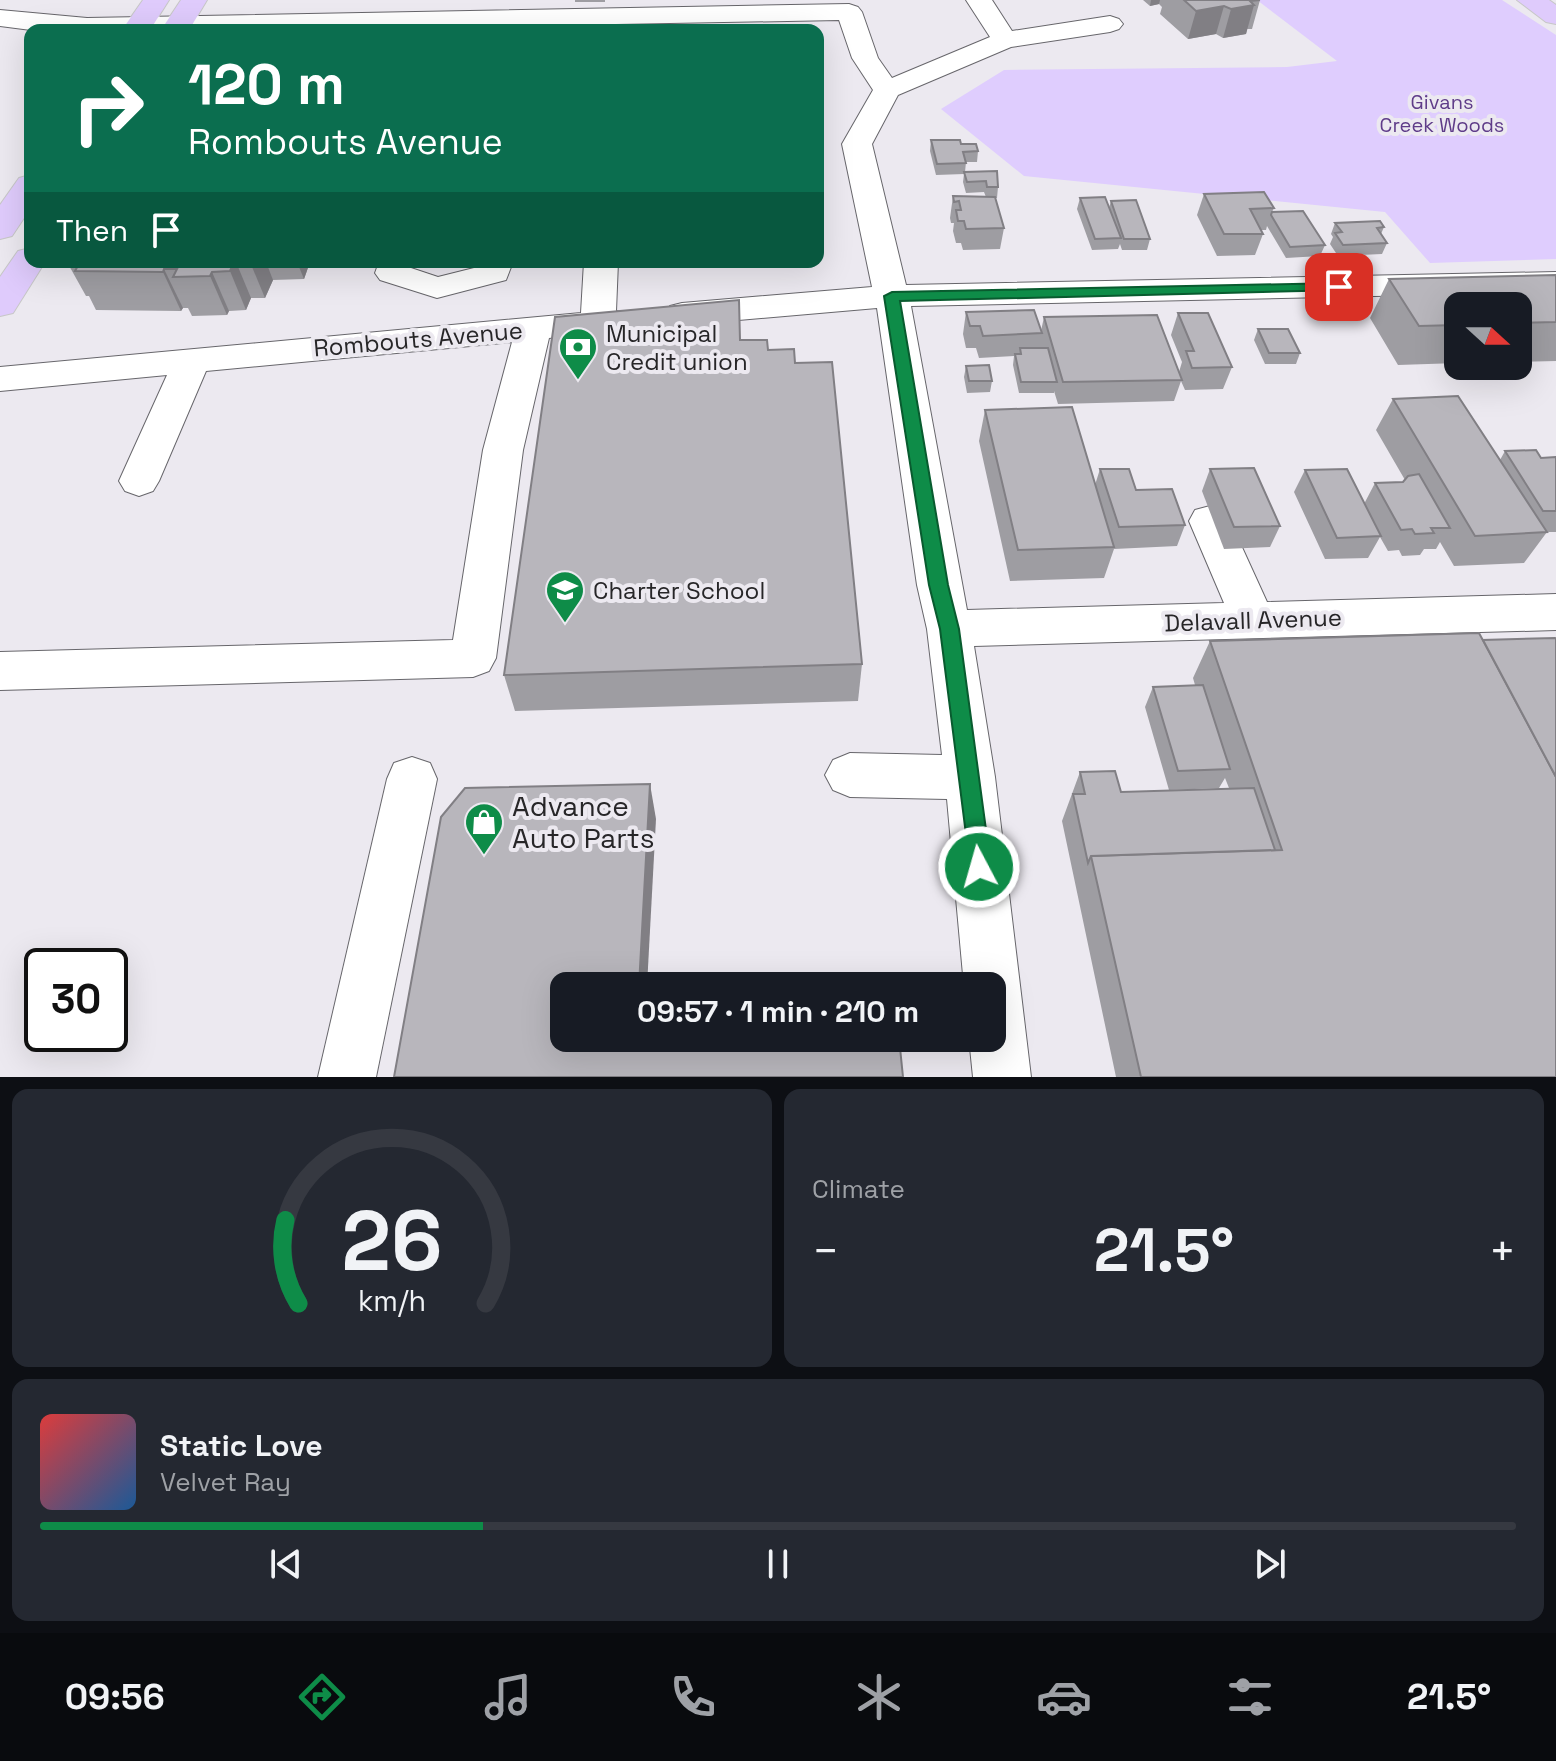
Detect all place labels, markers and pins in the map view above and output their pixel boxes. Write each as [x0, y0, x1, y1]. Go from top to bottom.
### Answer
pin [1305, 253, 1373, 321]
place label: Municipal Credit union [606, 318, 748, 377]
bank icon: Municipal Credit union [557, 326, 599, 381]
school or university icon: Charter School [544, 569, 586, 624]
place label: Charter School [593, 575, 765, 606]
place label: Advance Auto Parts [512, 788, 654, 856]
shop icon: Advance Auto Parts [463, 801, 505, 856]

